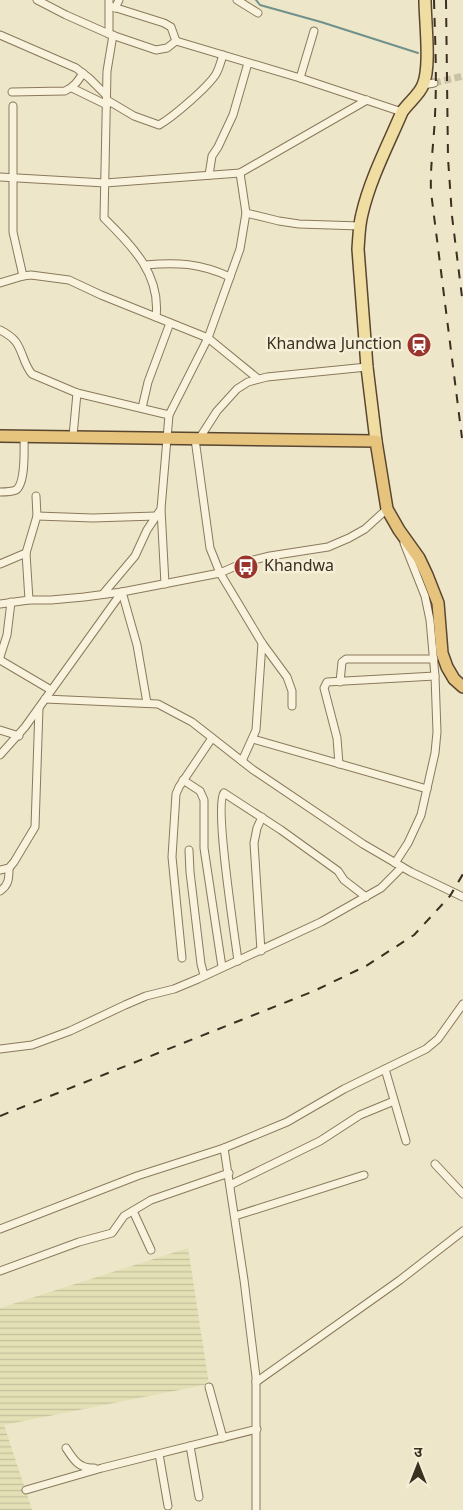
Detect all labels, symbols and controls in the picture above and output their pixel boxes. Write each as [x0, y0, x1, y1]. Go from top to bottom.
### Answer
station icon: Khandwa Junction [406, 332, 432, 358]
place label: Khandwa Junction [266, 335, 402, 356]
bus stop icon: Khandwa [233, 554, 259, 580]
place label: Khandwa [264, 557, 334, 578]
north arrow [393, 1440, 443, 1490]
text: उ [414, 1444, 423, 1463]

